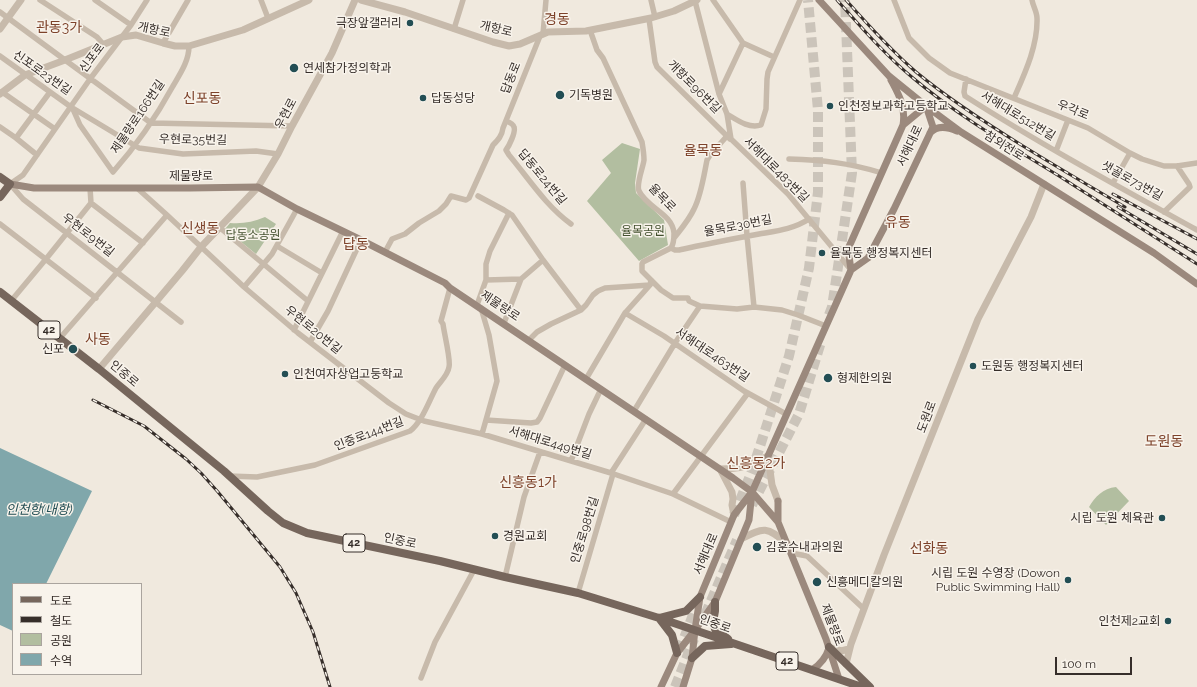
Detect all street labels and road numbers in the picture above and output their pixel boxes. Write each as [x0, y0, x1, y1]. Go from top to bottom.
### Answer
street label: 개항로 [478, 18, 514, 40]
street label: 개항로 [136, 20, 172, 40]
street label: 신포로 [76, 40, 108, 76]
street label: 신포로23번길 [10, 48, 74, 98]
street label: 개항로96번길 [664, 57, 724, 117]
street label: 답동로 [498, 60, 524, 96]
street label: 제물량로166번길 [108, 77, 168, 157]
street label: 서해대로512번길 [978, 88, 1058, 144]
street label: 우현로 [272, 96, 300, 132]
street label: 우각로 [1055, 97, 1091, 123]
street label: 서해대로 [894, 123, 926, 169]
street label: 참외전로 [981, 128, 1027, 164]
street label: 우현로35번길 [159, 132, 227, 148]
street label: 서해대로483번길 [740, 134, 812, 206]
street label: 답동로24번길 [515, 146, 569, 208]
street label: 샛골로73번길 [1099, 158, 1165, 204]
street label: 제물량로 [169, 169, 213, 183]
street label: 율목로 [645, 181, 679, 215]
street label: 우현로9번길 [59, 210, 117, 260]
street label: 율목로30번길 [703, 212, 773, 240]
street label: 제물량로 [478, 288, 522, 324]
street label: 우현로20번길 [282, 303, 344, 357]
road number: 42 [38, 321, 60, 339]
street label: 서해대로463번길 [672, 325, 752, 385]
street label: 인중로 [107, 358, 141, 390]
street label: 도원로 [914, 399, 940, 435]
street label: 인중로144번길 [332, 414, 406, 454]
street label: 서해대로449번길 [507, 423, 593, 463]
street label: 인중로98번길 [568, 495, 602, 565]
street label: 인중로 [382, 531, 418, 551]
street label: 서해대로 [691, 531, 721, 577]
road number: 42 [343, 534, 365, 552]
street label: 제물량로 [817, 602, 847, 648]
street label: 인중로 [697, 612, 733, 636]
road number: 42 [776, 652, 798, 670]

